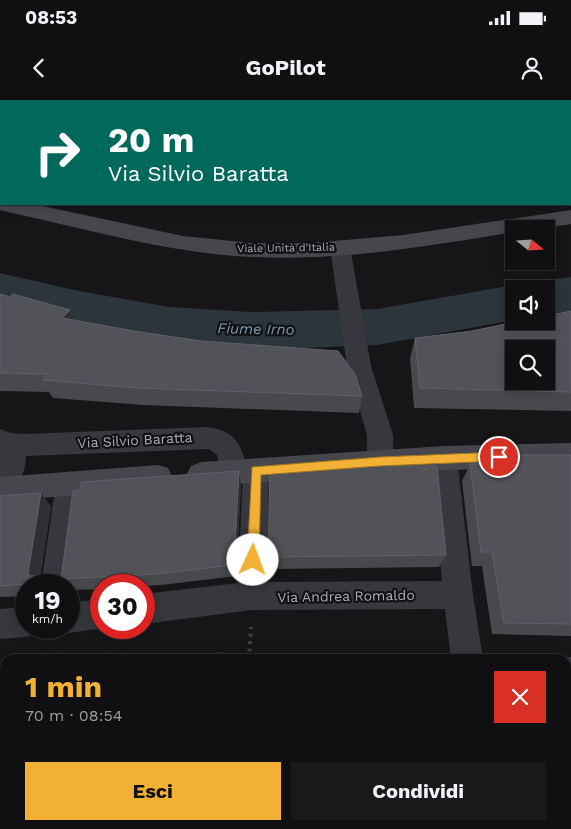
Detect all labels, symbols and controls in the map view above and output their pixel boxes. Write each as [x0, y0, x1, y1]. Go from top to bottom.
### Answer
text: 08:53 [25, 6, 77, 29]
icon: back [25, 54, 53, 82]
icon: person [518, 54, 546, 82]
text: GoPilot [245, 55, 326, 80]
text: 20 m [108, 119, 194, 161]
icon: right [25, 120, 90, 185]
text: Via Silvio Baratta [108, 161, 289, 186]
north arrow [505, 220, 555, 270]
map controls [505, 220, 555, 390]
street label: Viale Unità d'Italia [237, 241, 335, 255]
button: sound [505, 280, 555, 330]
water label: Fiume Irno [217, 319, 295, 339]
button: search [505, 340, 555, 390]
street label: Via Silvio Baratta [77, 429, 193, 451]
pin [478, 436, 520, 478]
icon: arrive [485, 443, 513, 471]
position arrow [226, 533, 278, 585]
speed limit sign: 30 [90, 574, 155, 639]
text: 19 [34, 586, 61, 615]
street label: Via Andrea Romaldo [277, 587, 415, 605]
text: km/h [32, 612, 63, 626]
text: 1 min [25, 669, 102, 704]
button: close [494, 671, 546, 723]
text: 70 m · 08:54 [25, 706, 122, 725]
button: Esci [25, 762, 281, 820]
button: Condividi [291, 762, 546, 820]

